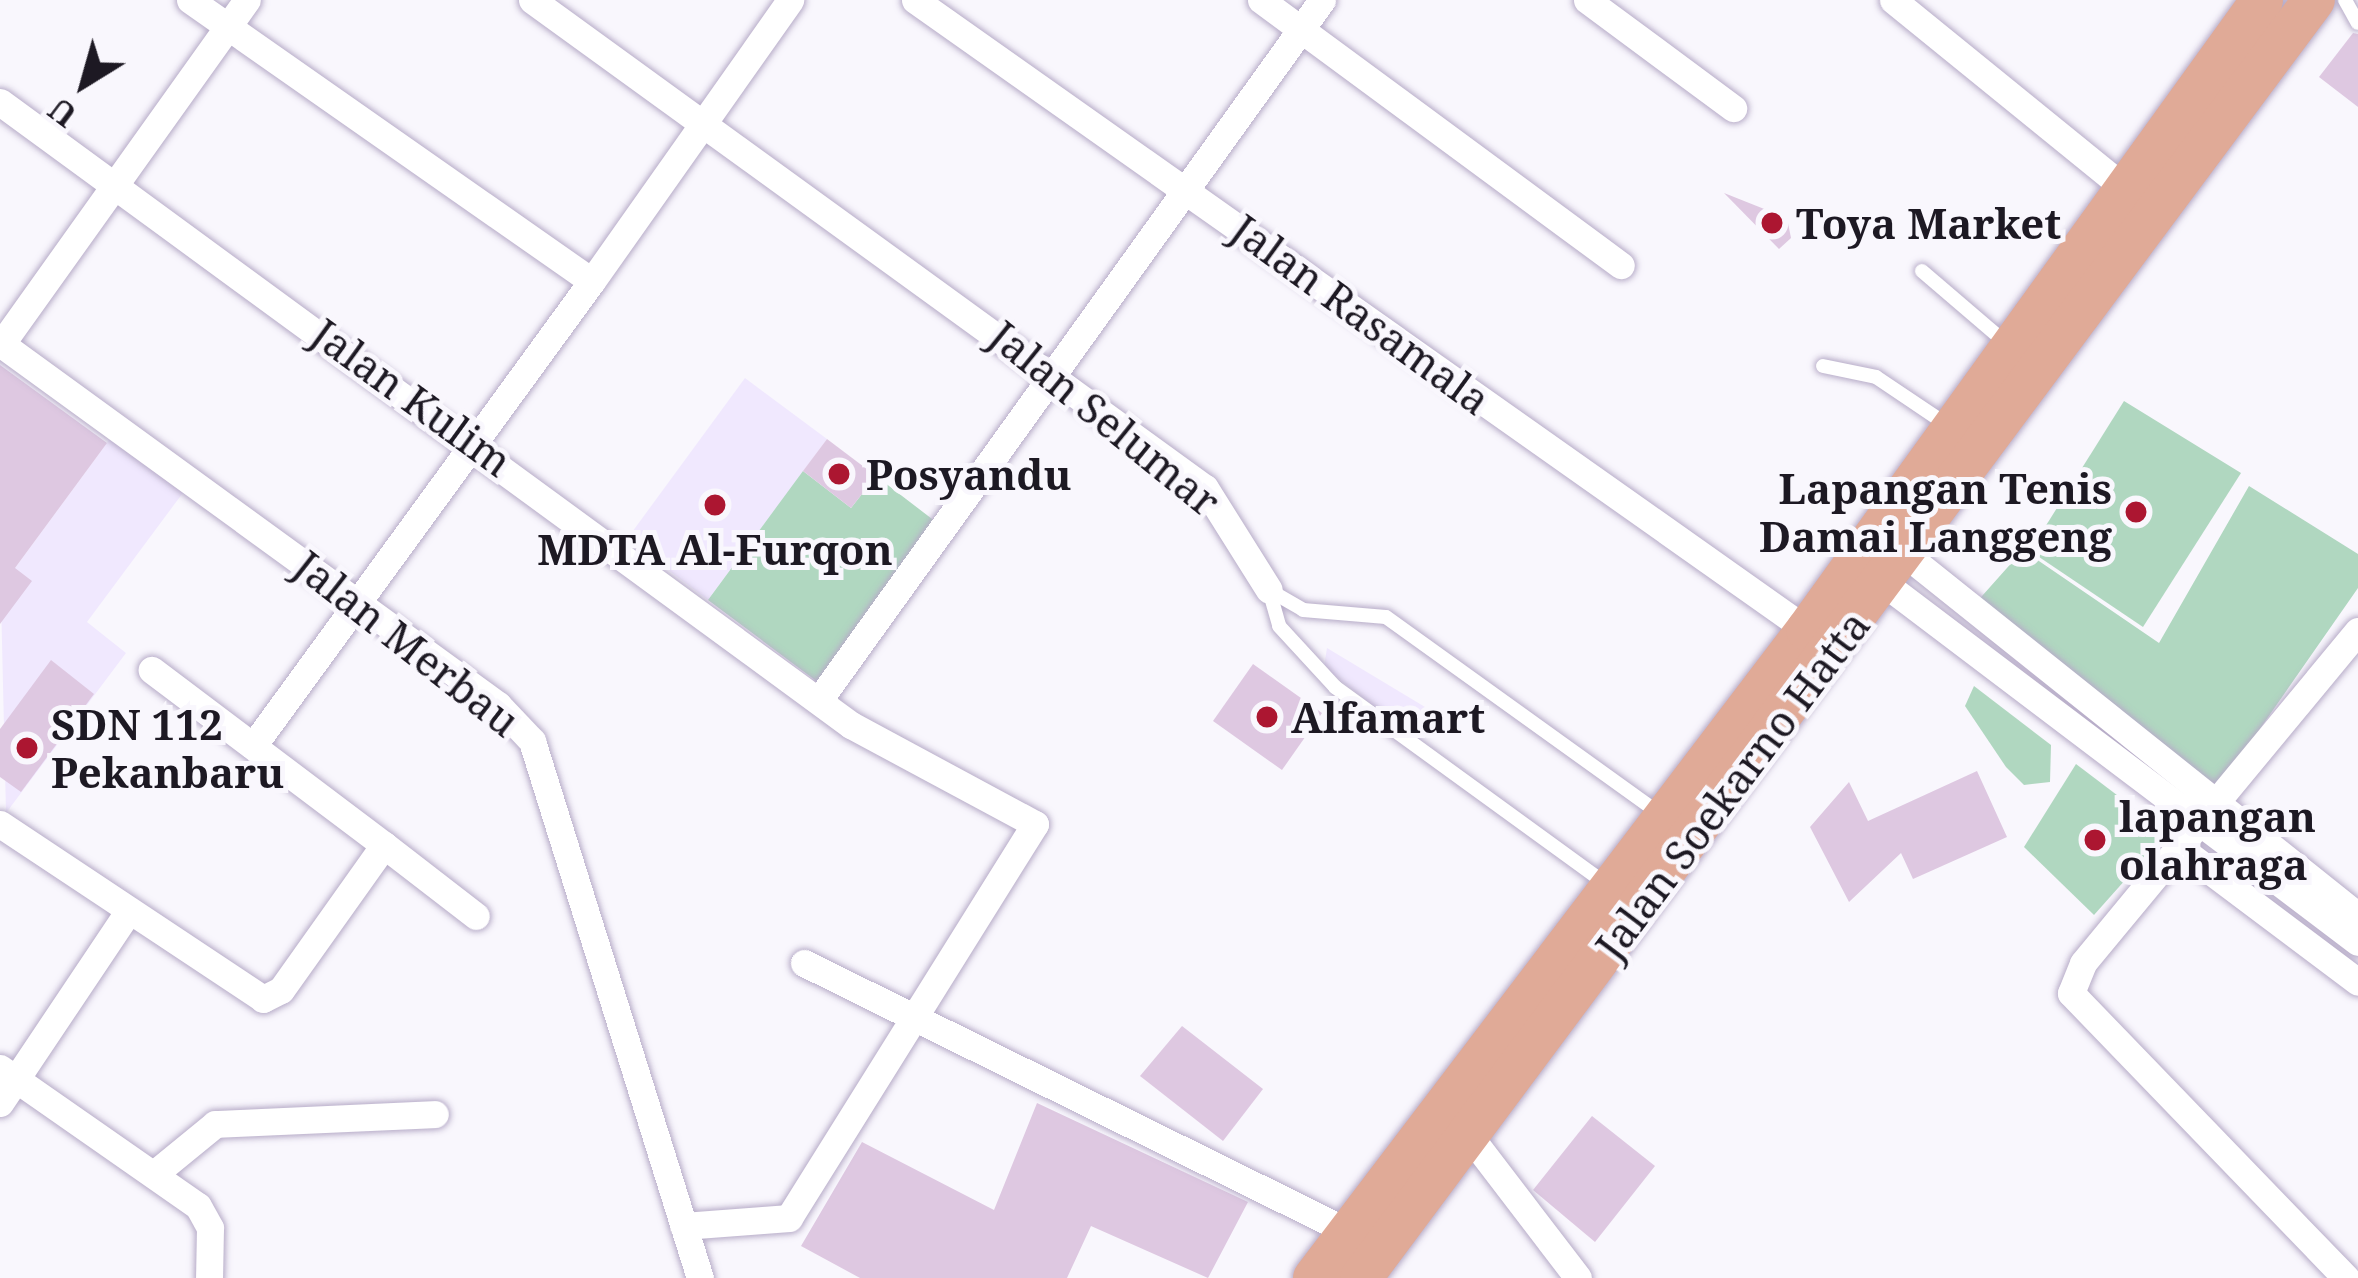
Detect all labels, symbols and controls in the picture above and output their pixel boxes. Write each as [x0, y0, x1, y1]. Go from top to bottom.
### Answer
north arrow [24, 24, 144, 144]
text: U [39, 88, 85, 139]
place label: Toya Market [1796, 198, 2061, 248]
street label: Jalan Rasamala [1222, 203, 1500, 425]
marker: Toya Market [1759, 210, 1785, 236]
street label: Jalan Kulim [302, 308, 522, 486]
street label: Jalan Selumar [980, 310, 1230, 526]
place label: Posyandu [866, 449, 1072, 499]
marker: Posyandu [823, 458, 855, 490]
place label: Lapangan Tenis Damai Langgeng [1759, 463, 2112, 562]
marker: MDTA Al-Furqon [702, 492, 728, 518]
marker: Lapangan Tenis Damai Langgeng [2123, 499, 2149, 525]
place label: MDTA Al-Furqon [537, 524, 893, 574]
street label: Jalan Merbau [285, 540, 529, 746]
street label: Jalan Soekarno Hatta [1585, 601, 1879, 969]
place label: Alfamart [1291, 692, 1485, 742]
place label: SDN 112 Pekanbaru [51, 699, 284, 798]
marker: Alfamart [1254, 704, 1280, 730]
marker: SDN 112 Pekanbaru [14, 735, 40, 761]
place label: lapangan olahraga [2119, 791, 2316, 890]
marker: lapangan olahraga [2082, 827, 2108, 853]

